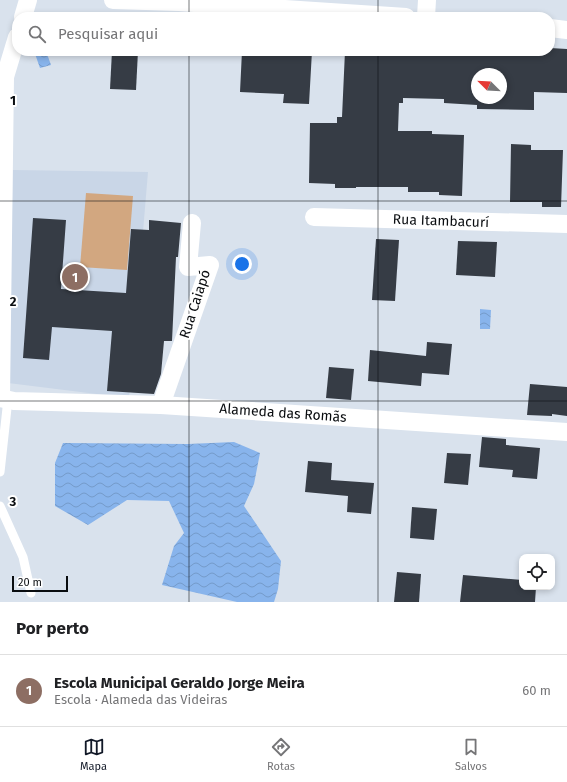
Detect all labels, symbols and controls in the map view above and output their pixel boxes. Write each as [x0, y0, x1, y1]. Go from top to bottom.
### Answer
search box [12, 12, 555, 56]
icon: search [26, 23, 48, 45]
text: Pesquisar aqui [58, 25, 158, 43]
north arrow [471, 68, 507, 104]
text: 1 [10, 93, 16, 108]
street label: Rua Itambacurí [392, 211, 490, 231]
your location [232, 254, 252, 274]
pin: 1 [62, 262, 88, 292]
street label: Rua Caiapó [176, 267, 214, 341]
text: 2 [10, 294, 17, 309]
street label: Alameda das Romãs [219, 400, 348, 426]
text: 3 [9, 494, 17, 509]
map controls [519, 554, 555, 590]
button: locate [519, 554, 555, 590]
scale bar [12, 574, 68, 593]
text: 20 m [18, 576, 42, 589]
text: Por perto [16, 618, 89, 639]
text: Escola Municipal Geraldo Jorge Meira [54, 674, 305, 692]
text: 1 [26, 683, 32, 698]
text: 60 m [522, 683, 551, 698]
text: Escola · Alameda das Videiras [54, 692, 227, 707]
tab: Mapa [80, 736, 107, 773]
tab: Rotas [267, 736, 295, 773]
tab: Salvos [455, 736, 487, 773]

